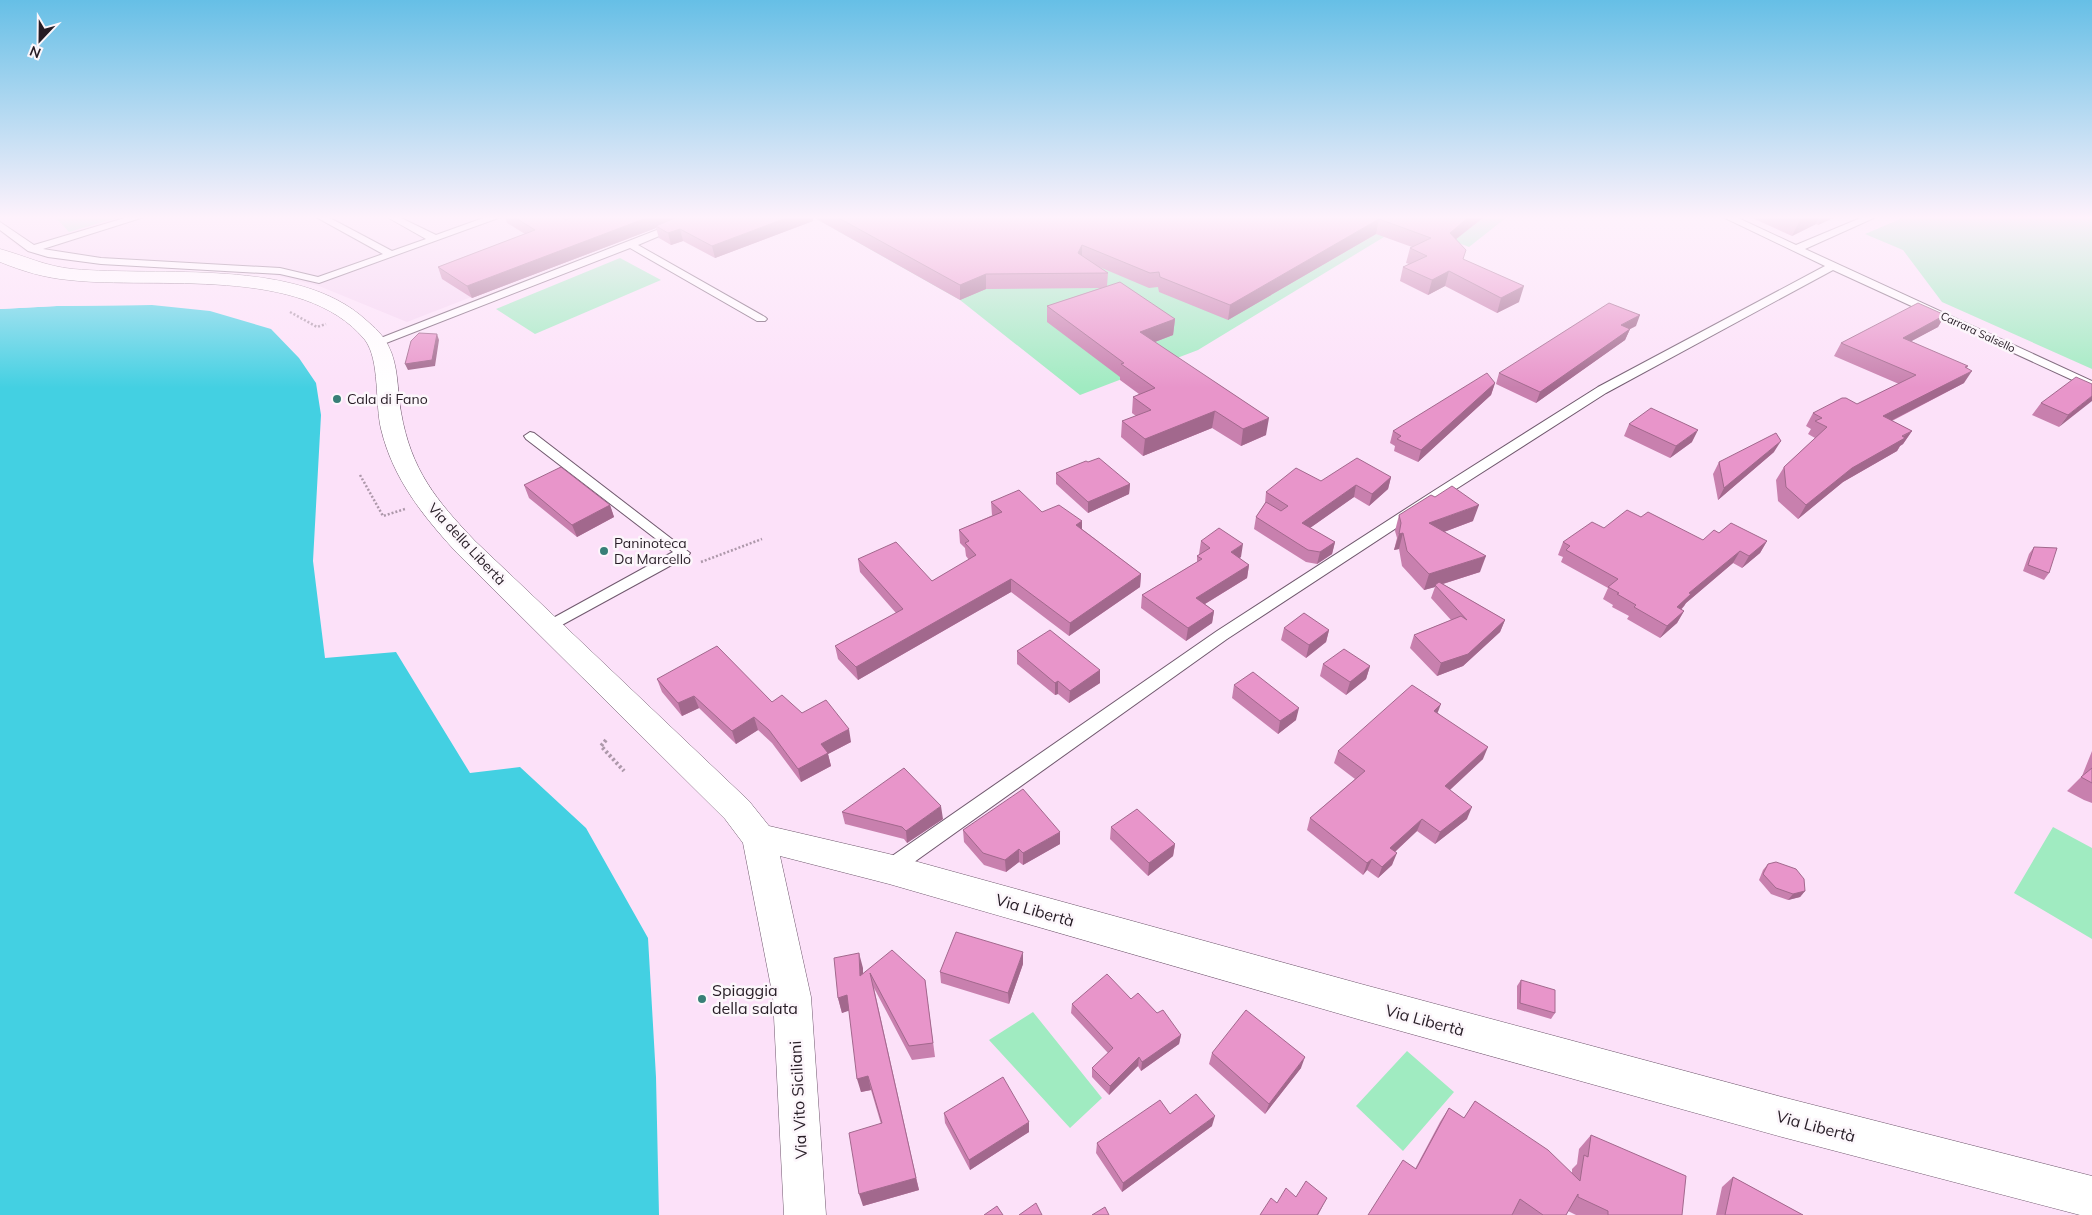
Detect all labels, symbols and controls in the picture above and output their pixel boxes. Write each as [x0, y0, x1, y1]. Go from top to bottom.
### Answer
north arrow [15, 15, 65, 65]
text: N [27, 42, 43, 62]
street label: Carrara Salsello [1938, 309, 2018, 355]
place label: Cala di Fano [347, 390, 428, 408]
marker: Cala di Fano [331, 393, 343, 405]
street label: Via della Libertà [424, 499, 510, 589]
place label: Paninoteca Da Marcello [614, 534, 691, 568]
marker: Paninoteca Da Marcello [598, 545, 610, 557]
street label: Via Libertà [993, 889, 1077, 931]
place label: Spiaggia della salata [712, 980, 798, 1018]
marker: Spiaggia della salata [696, 993, 708, 1005]
street label: Via Libertà [1383, 1000, 1467, 1040]
street label: Via Vito Siciliani [785, 1040, 811, 1160]
street label: Via Libertà [1774, 1106, 1858, 1146]

